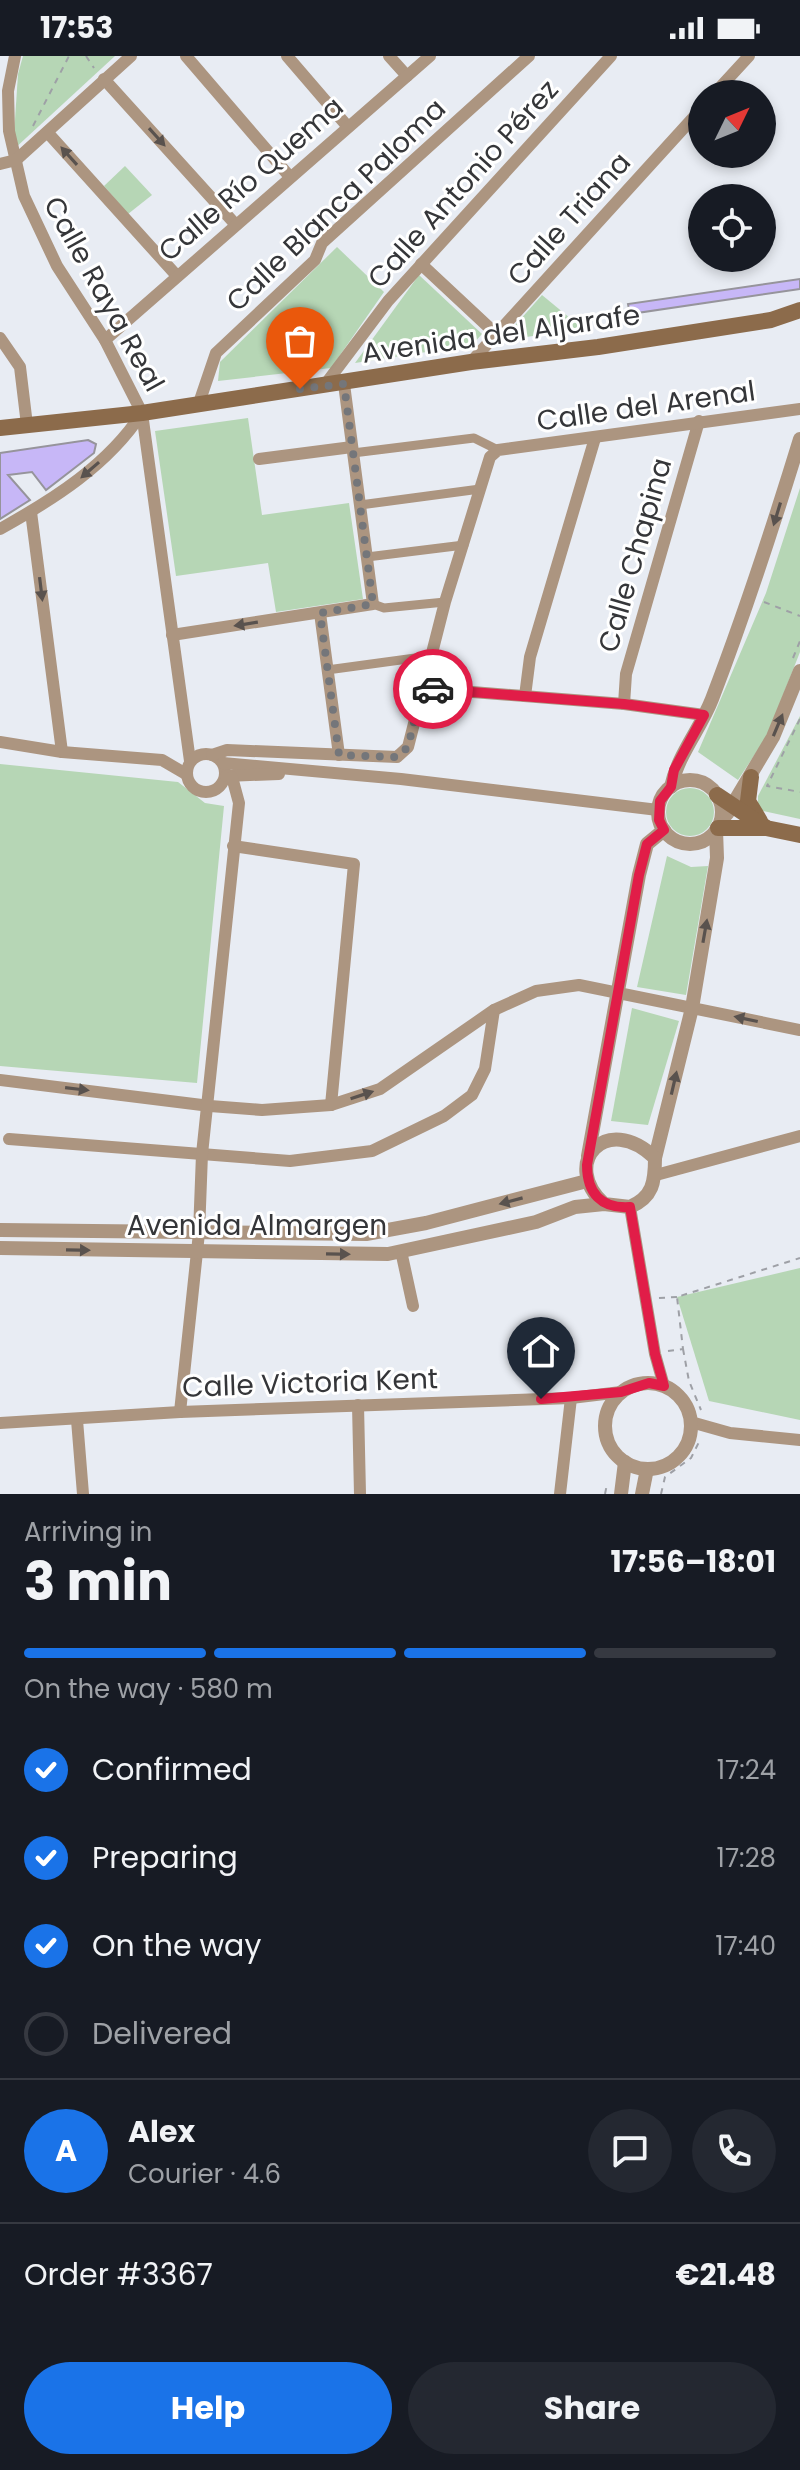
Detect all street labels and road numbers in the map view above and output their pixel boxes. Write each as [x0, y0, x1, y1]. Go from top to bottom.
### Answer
street label: Calle Antonio Pérez [359, 71, 567, 297]
street label: Calle Río Quema [150, 88, 352, 270]
street label: Calle Blanca Paloma [218, 90, 454, 320]
street label: Calle Triana [498, 144, 640, 294]
street label: Calle Raya Real [34, 189, 174, 399]
street label: Avenida del Aljarafe [359, 295, 643, 373]
street label: Calle del Arenal [534, 371, 758, 441]
street label: Calle Chapina [589, 453, 681, 657]
street label: Avenida Almargen [127, 1206, 387, 1245]
street label: Calle Victoria Kent [181, 1359, 439, 1407]

